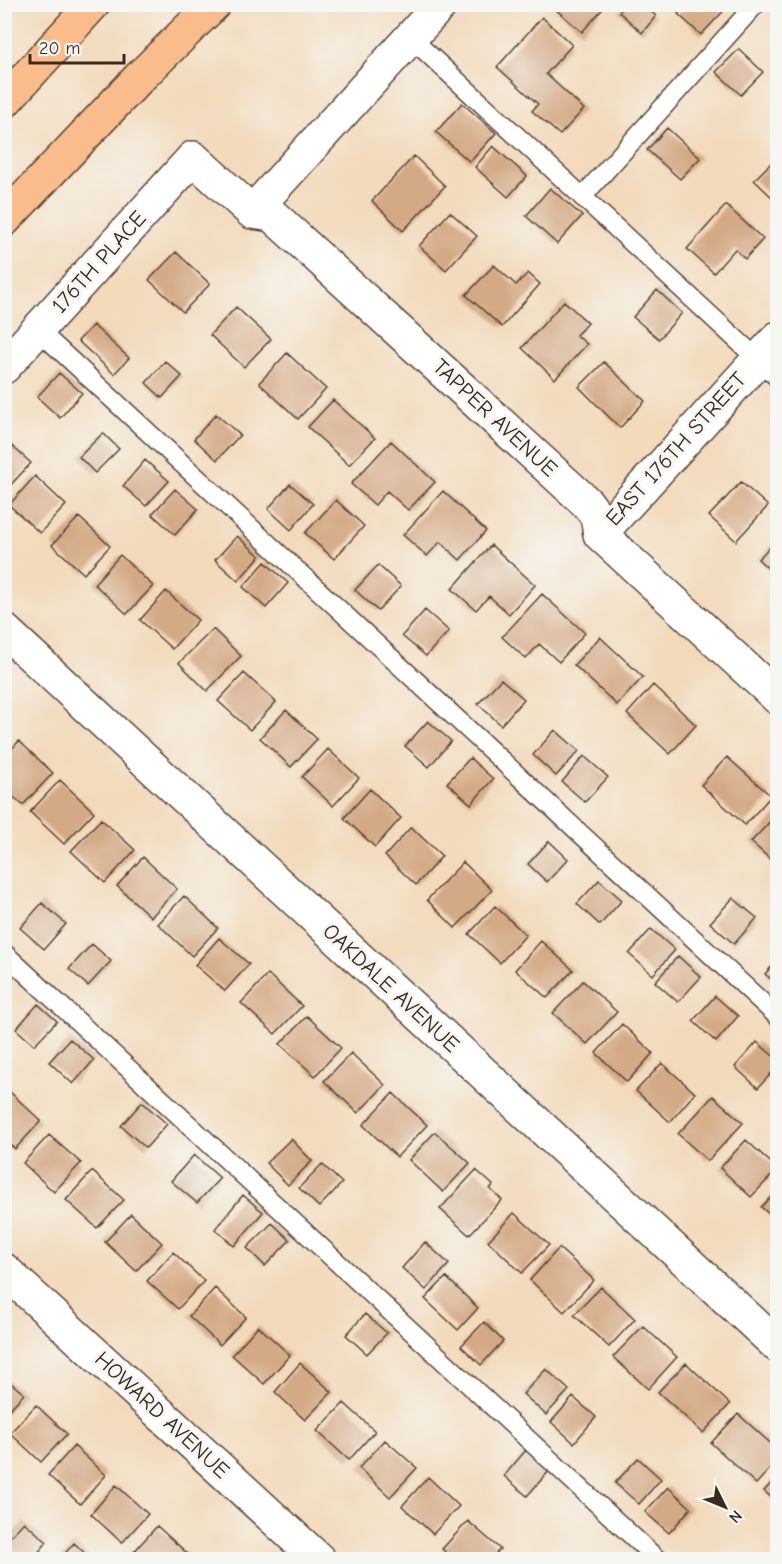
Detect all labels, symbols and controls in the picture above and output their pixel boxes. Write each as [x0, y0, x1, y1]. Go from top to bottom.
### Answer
scale bar [30, 27, 124, 65]
text: 20 m [39, 38, 80, 59]
street label: 176TH PLACE [46, 206, 152, 318]
street label: TAPPER AVENUE [427, 354, 563, 482]
street label: EAST 176TH STREET [600, 367, 752, 531]
street label: OAKDALE AVENUE [317, 918, 465, 1058]
street label: HOWARD AVENUE [89, 1346, 235, 1484]
north arrow [695, 1477, 755, 1537]
text: N [725, 1507, 745, 1527]

